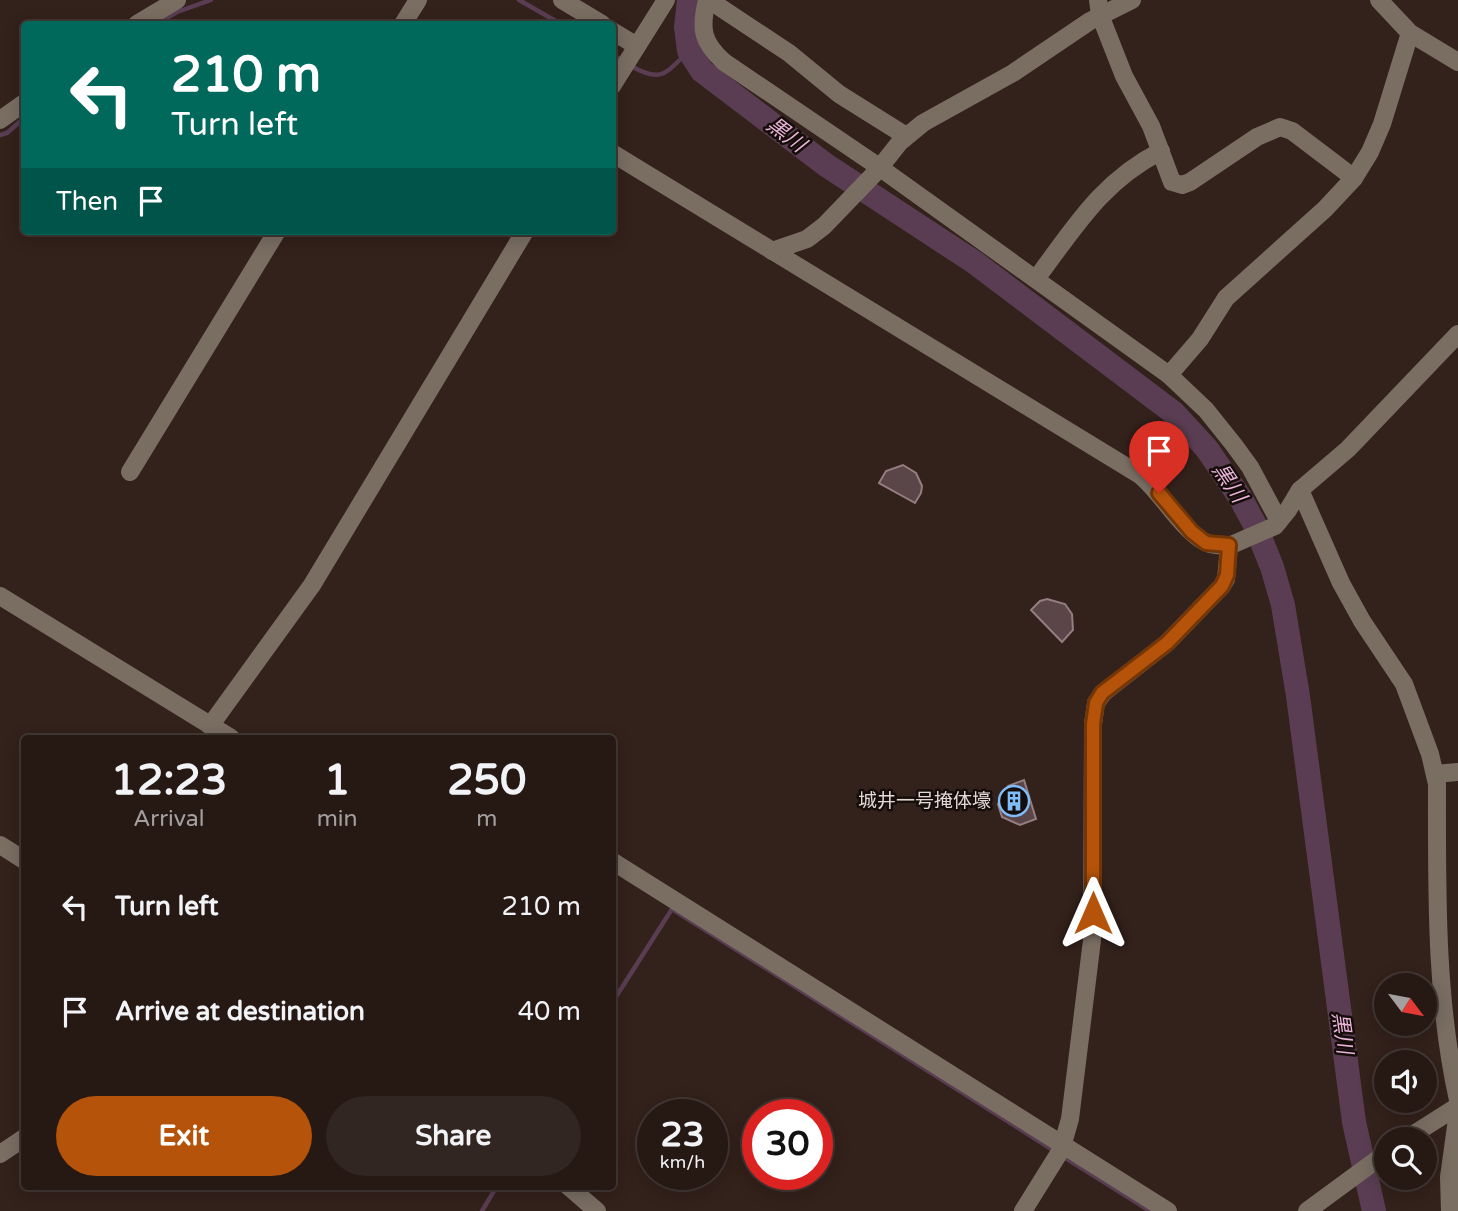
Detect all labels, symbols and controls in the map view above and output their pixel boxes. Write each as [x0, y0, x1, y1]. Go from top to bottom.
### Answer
text: 210 m [171, 46, 321, 105]
icon: left [56, 49, 147, 140]
text: Turn left [171, 106, 298, 144]
water label: 黒川 [762, 112, 812, 159]
icon: arrive [132, 182, 170, 220]
text: Then [56, 186, 118, 217]
pin [1129, 421, 1189, 493]
icon: arrive [1140, 432, 1178, 470]
water label: 黒川 [1207, 459, 1252, 509]
text: 12:23 [111, 755, 227, 806]
text: 1 [324, 755, 350, 806]
text: 250 [447, 755, 526, 806]
building icon: 城井一号掩体壕 [997, 784, 1031, 818]
place label: 城井一号掩体壕 [858, 790, 991, 812]
text: Arrival [133, 805, 204, 833]
text: min [317, 805, 358, 833]
text: m [476, 805, 497, 833]
position arrow [1056, 876, 1130, 950]
icon: left [56, 888, 94, 926]
text: Turn left [115, 891, 218, 922]
text: 210 m [501, 891, 581, 922]
north arrow [1374, 973, 1437, 1036]
map controls [1374, 973, 1437, 1190]
icon: arrive [56, 993, 94, 1031]
text: Arrive at destination [115, 996, 365, 1027]
text: 40 m [518, 996, 581, 1027]
water label: 黒川 [1327, 1010, 1358, 1058]
button: sound [1374, 1050, 1437, 1113]
button: Exit [56, 1096, 312, 1176]
button: Share [326, 1096, 581, 1176]
speed limit sign: 30 [742, 1099, 833, 1190]
text: 23 [661, 1114, 704, 1156]
button: search [1374, 1127, 1437, 1190]
text: km/h [660, 1151, 705, 1173]

